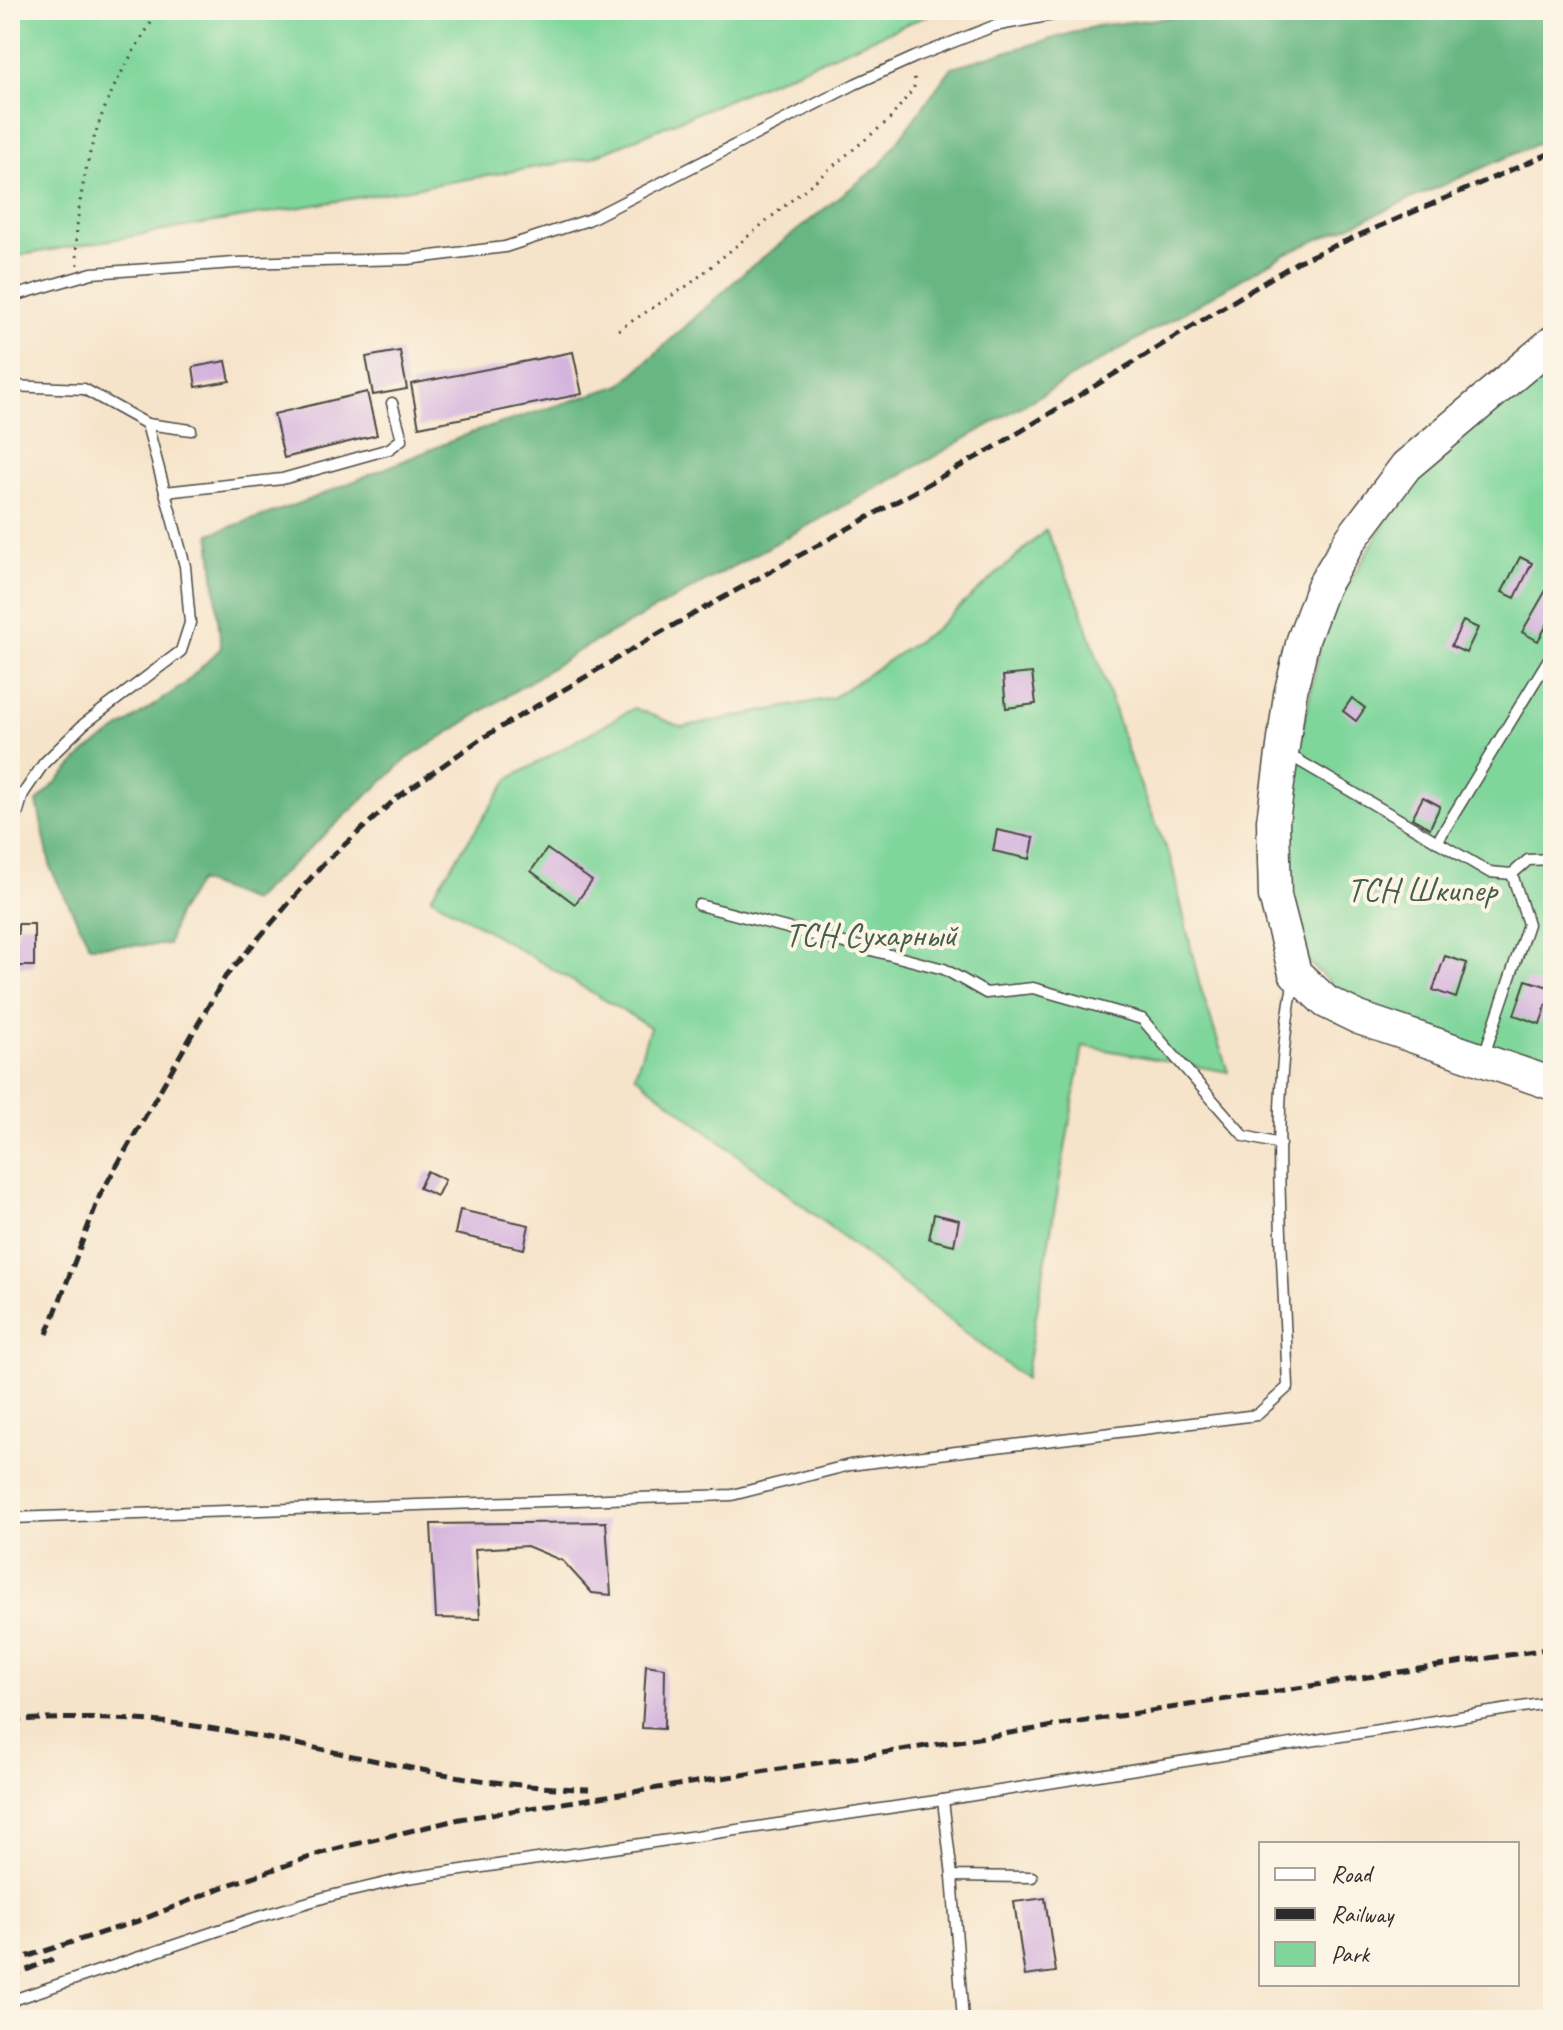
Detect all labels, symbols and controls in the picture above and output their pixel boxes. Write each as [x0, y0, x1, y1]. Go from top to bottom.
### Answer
park label: ТСН Шкипер [1347, 868, 1499, 911]
park label: ТСН Сухарный [785, 913, 959, 956]
legend [1259, 1842, 1519, 1986]
text: Road [1331, 1859, 1375, 1889]
text: Railway [1331, 1899, 1395, 1929]
text: Park [1331, 1939, 1371, 1969]

